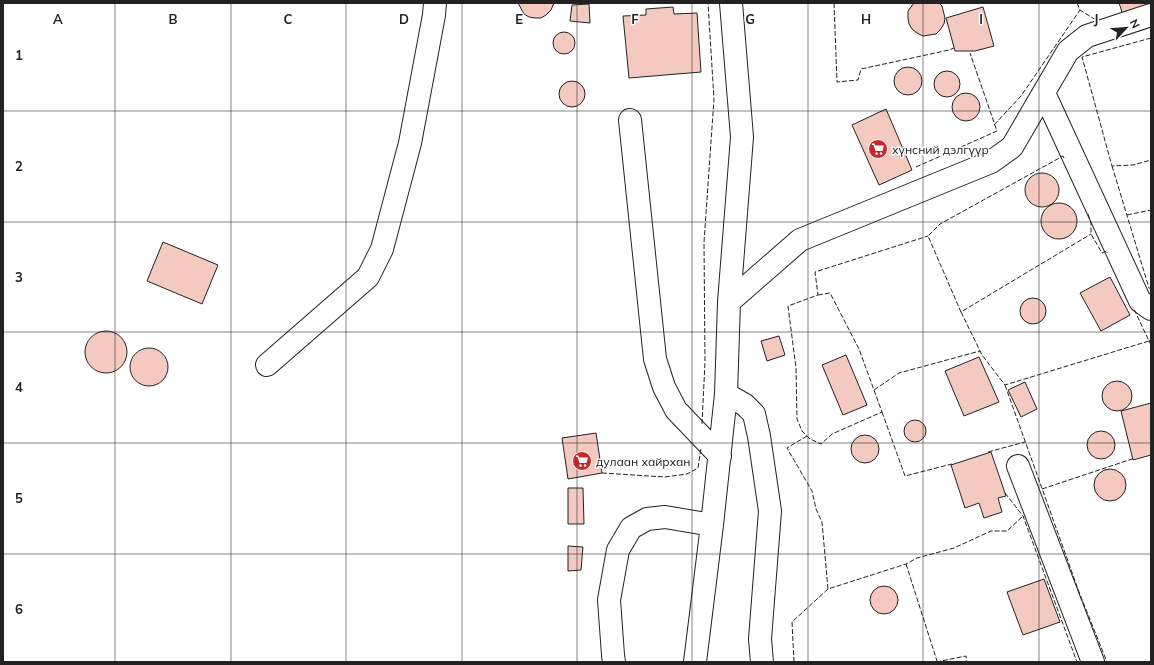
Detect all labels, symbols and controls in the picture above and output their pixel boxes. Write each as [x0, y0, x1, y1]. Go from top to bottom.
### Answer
north arrow [1106, 8, 1146, 48]
text: A [53, 11, 63, 27]
text: B [169, 11, 178, 27]
text: C [284, 11, 293, 27]
text: D [399, 11, 409, 27]
text: E [515, 11, 523, 27]
text: F [631, 11, 639, 27]
text: G [745, 11, 755, 27]
text: H [861, 11, 871, 27]
text: I [979, 11, 983, 27]
text: J [1094, 11, 1098, 27]
text: N [1127, 17, 1143, 30]
text: 1 [15, 47, 23, 63]
supermarket icon: хүнсний дэлгүүр [867, 138, 889, 160]
place label: хүнсний дэлгүүр [892, 142, 989, 157]
text: 2 [15, 158, 23, 174]
text: 3 [15, 269, 23, 285]
text: 4 [15, 379, 23, 395]
supermarket icon: дулаан хайрхан [571, 450, 593, 472]
place label: дулаан хайрхан [596, 454, 691, 469]
text: 5 [15, 490, 23, 506]
text: 6 [15, 601, 23, 617]

